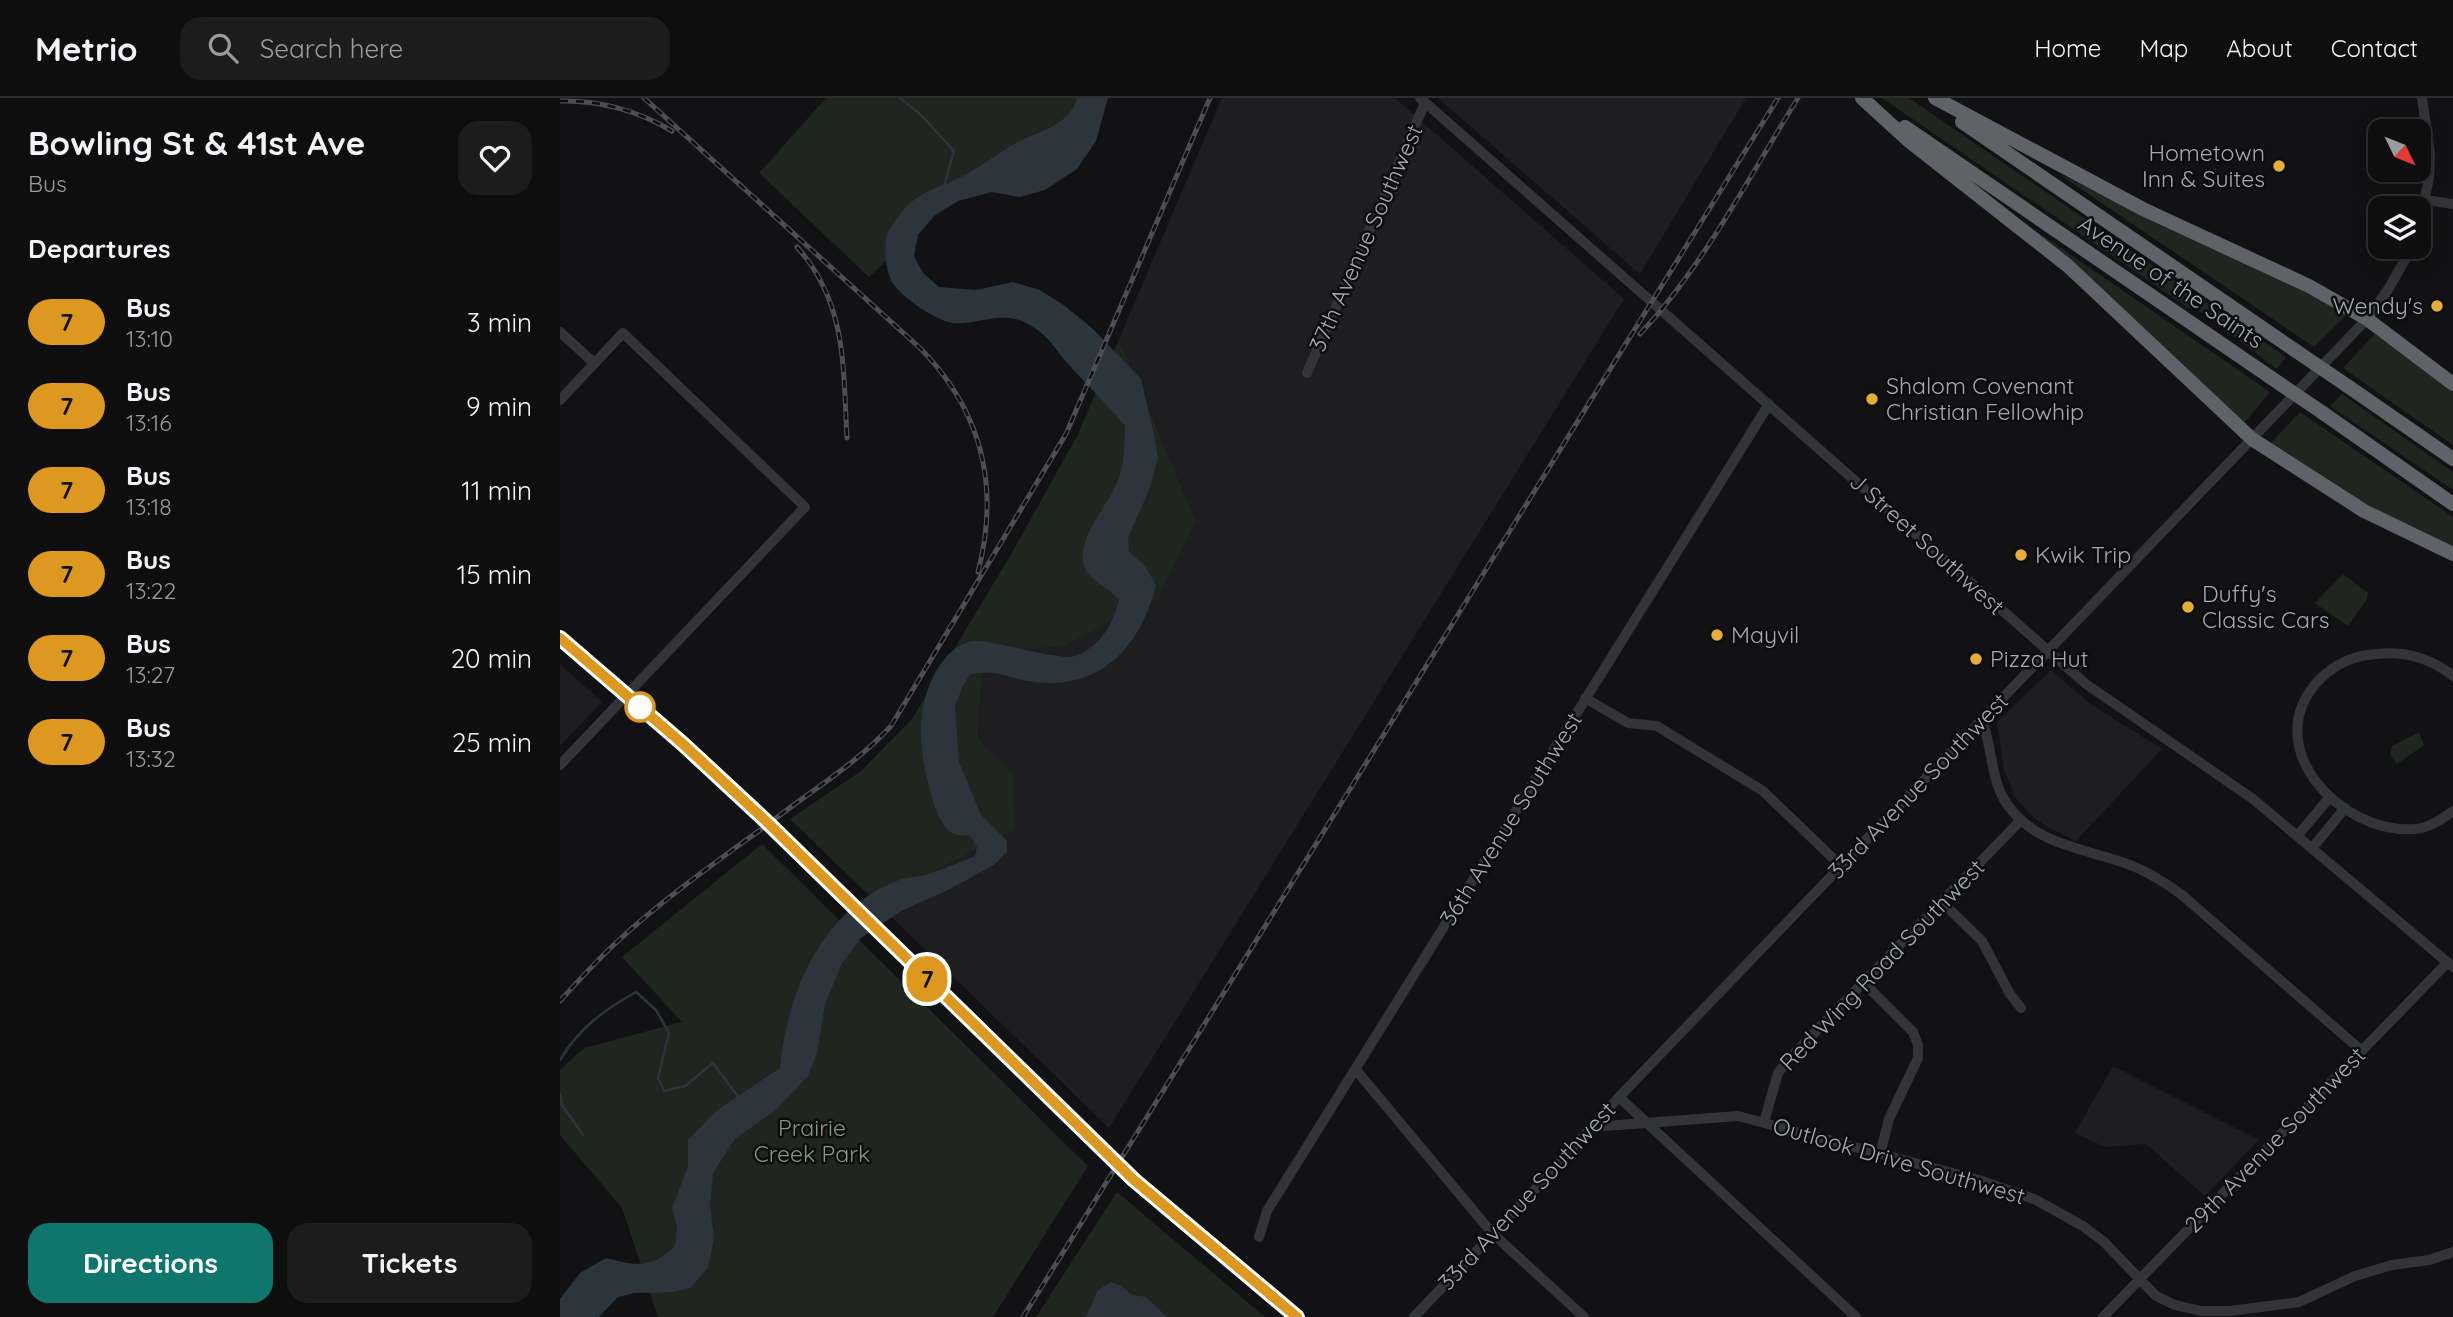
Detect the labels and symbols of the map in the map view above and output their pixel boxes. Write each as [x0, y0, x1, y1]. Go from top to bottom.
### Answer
north arrow [2368, 119, 2431, 182]
street label: 37th Avenue Southwest [1302, 120, 1429, 356]
place label: Hometown Inn & Suites [2142, 138, 2265, 193]
marker: Hometown Inn & Suites [2271, 158, 2287, 174]
street label: Avenue of the Saints [2073, 209, 2270, 354]
place label: Wendy's [2333, 291, 2423, 320]
marker: Wendy's [2429, 298, 2445, 314]
place label: Shalom Covenant Christian Fellowhip [1886, 371, 2084, 426]
marker: Shalom Covenant Christian Fellowhip [1864, 391, 1880, 407]
street label: J Street Southwest [1844, 467, 2011, 621]
place label: Kwik Trip [2035, 540, 2131, 569]
marker: Kwik Trip [2013, 547, 2029, 563]
place label: Duffy's Classic Cars [2202, 579, 2330, 634]
marker: Duffy's Classic Cars [2180, 599, 2196, 615]
place label: Mayvil [1731, 620, 1799, 649]
marker: Mayvil [1709, 627, 1725, 643]
place label: Pizza Hut [1990, 644, 2089, 673]
marker: Pizza Hut [1968, 651, 1984, 667]
street label: 33rd Avenue Southwest [1821, 687, 2014, 885]
unlabelled marker [625, 692, 655, 722]
street label: 36th Avenue Southwest [1433, 707, 1588, 931]
street label: Red Wing Road Southwest [1773, 853, 1990, 1076]
line badge: 7 [904, 956, 950, 1002]
street label: 29th Avenue Southwest [2178, 1040, 2371, 1239]
street label: 33rd Avenue Southwest [1432, 1095, 1622, 1296]
street label: Outlook Drive Southwest [1770, 1111, 2029, 1211]
park label: Prairie Creek Park [754, 1113, 870, 1168]

